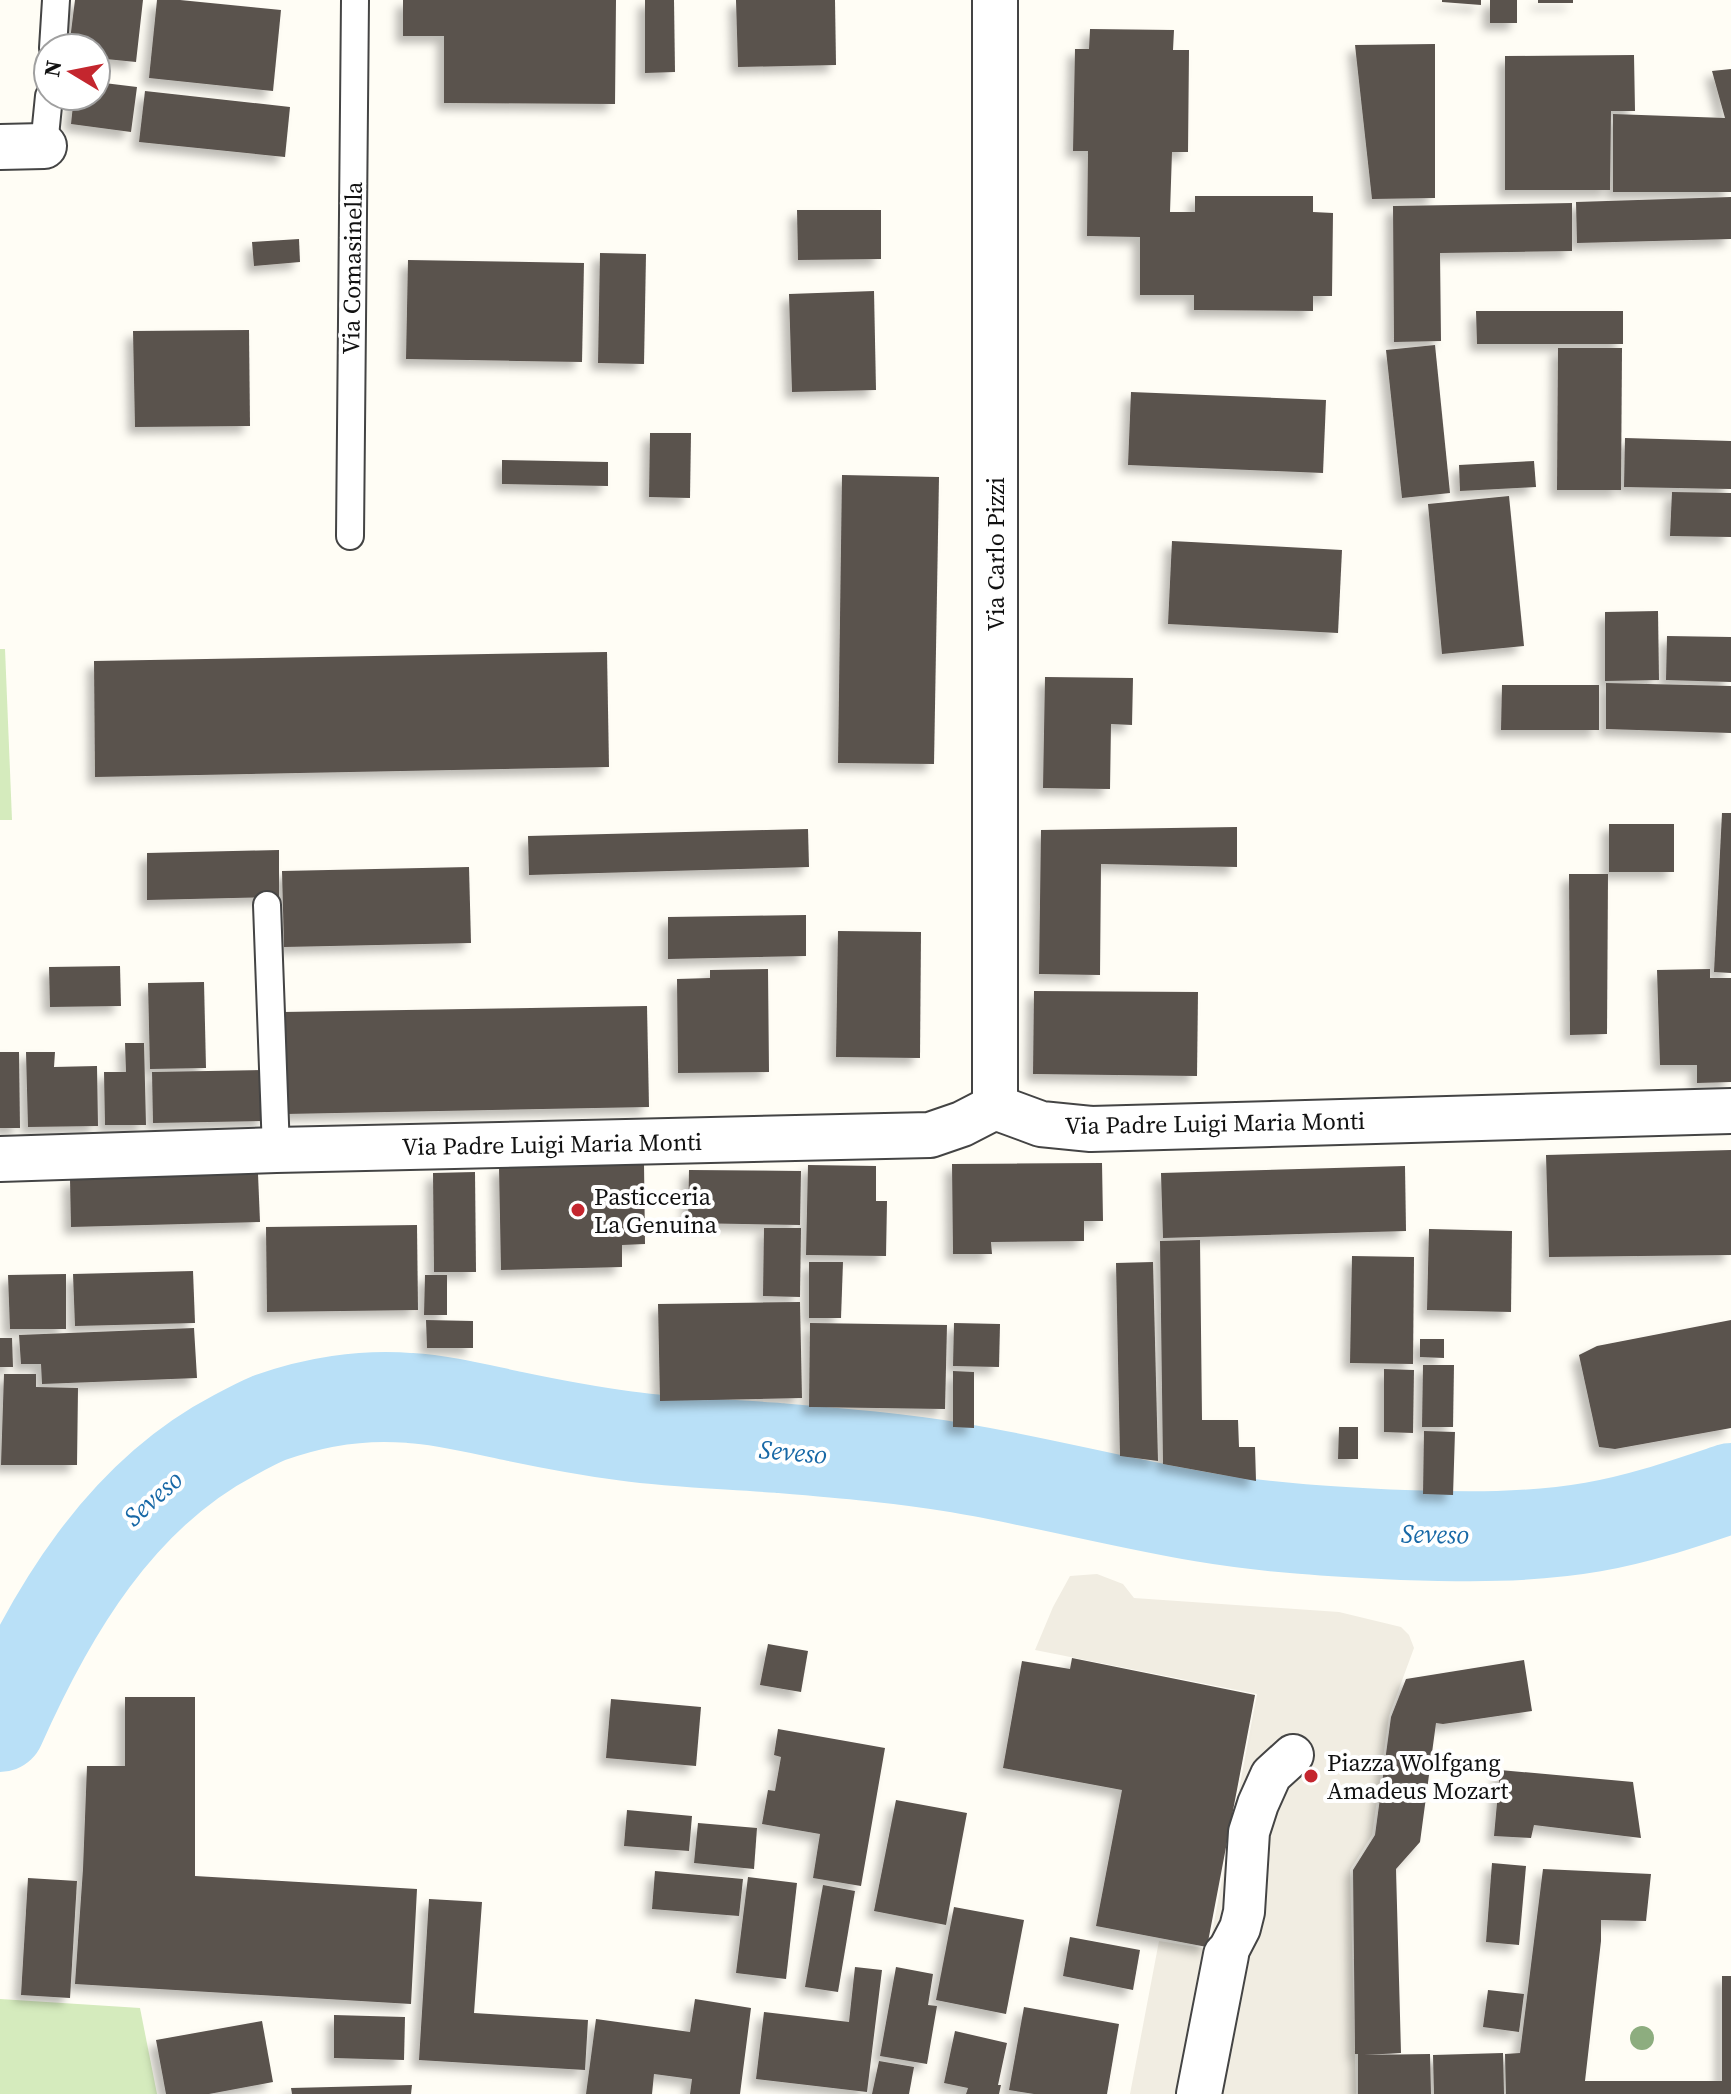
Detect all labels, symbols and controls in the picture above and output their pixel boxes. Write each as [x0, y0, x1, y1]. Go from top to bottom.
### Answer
north arrow [32, 32, 112, 112]
text: N [36, 58, 68, 79]
street label: Via Comasinella [334, 180, 370, 355]
street label: Via Carlo Pizzi [979, 477, 1012, 631]
street label: Via Padre Luigi Maria Monti [1065, 1104, 1365, 1142]
street label: Via Padre Luigi Maria Monti [402, 1125, 702, 1163]
place label: Pasticceria La Genuina [594, 1180, 718, 1241]
marker: Pasticceria La Genuina [569, 1201, 587, 1219]
water label: Seveso [758, 1431, 828, 1473]
water label: Seveso [116, 1462, 190, 1534]
water label: Seveso [1401, 1515, 1469, 1553]
place label: Piazza Wolfgang Amadeus Mozart [1327, 1746, 1509, 1807]
marker: Piazza Wolfgang Amadeus Mozart [1302, 1767, 1320, 1785]

